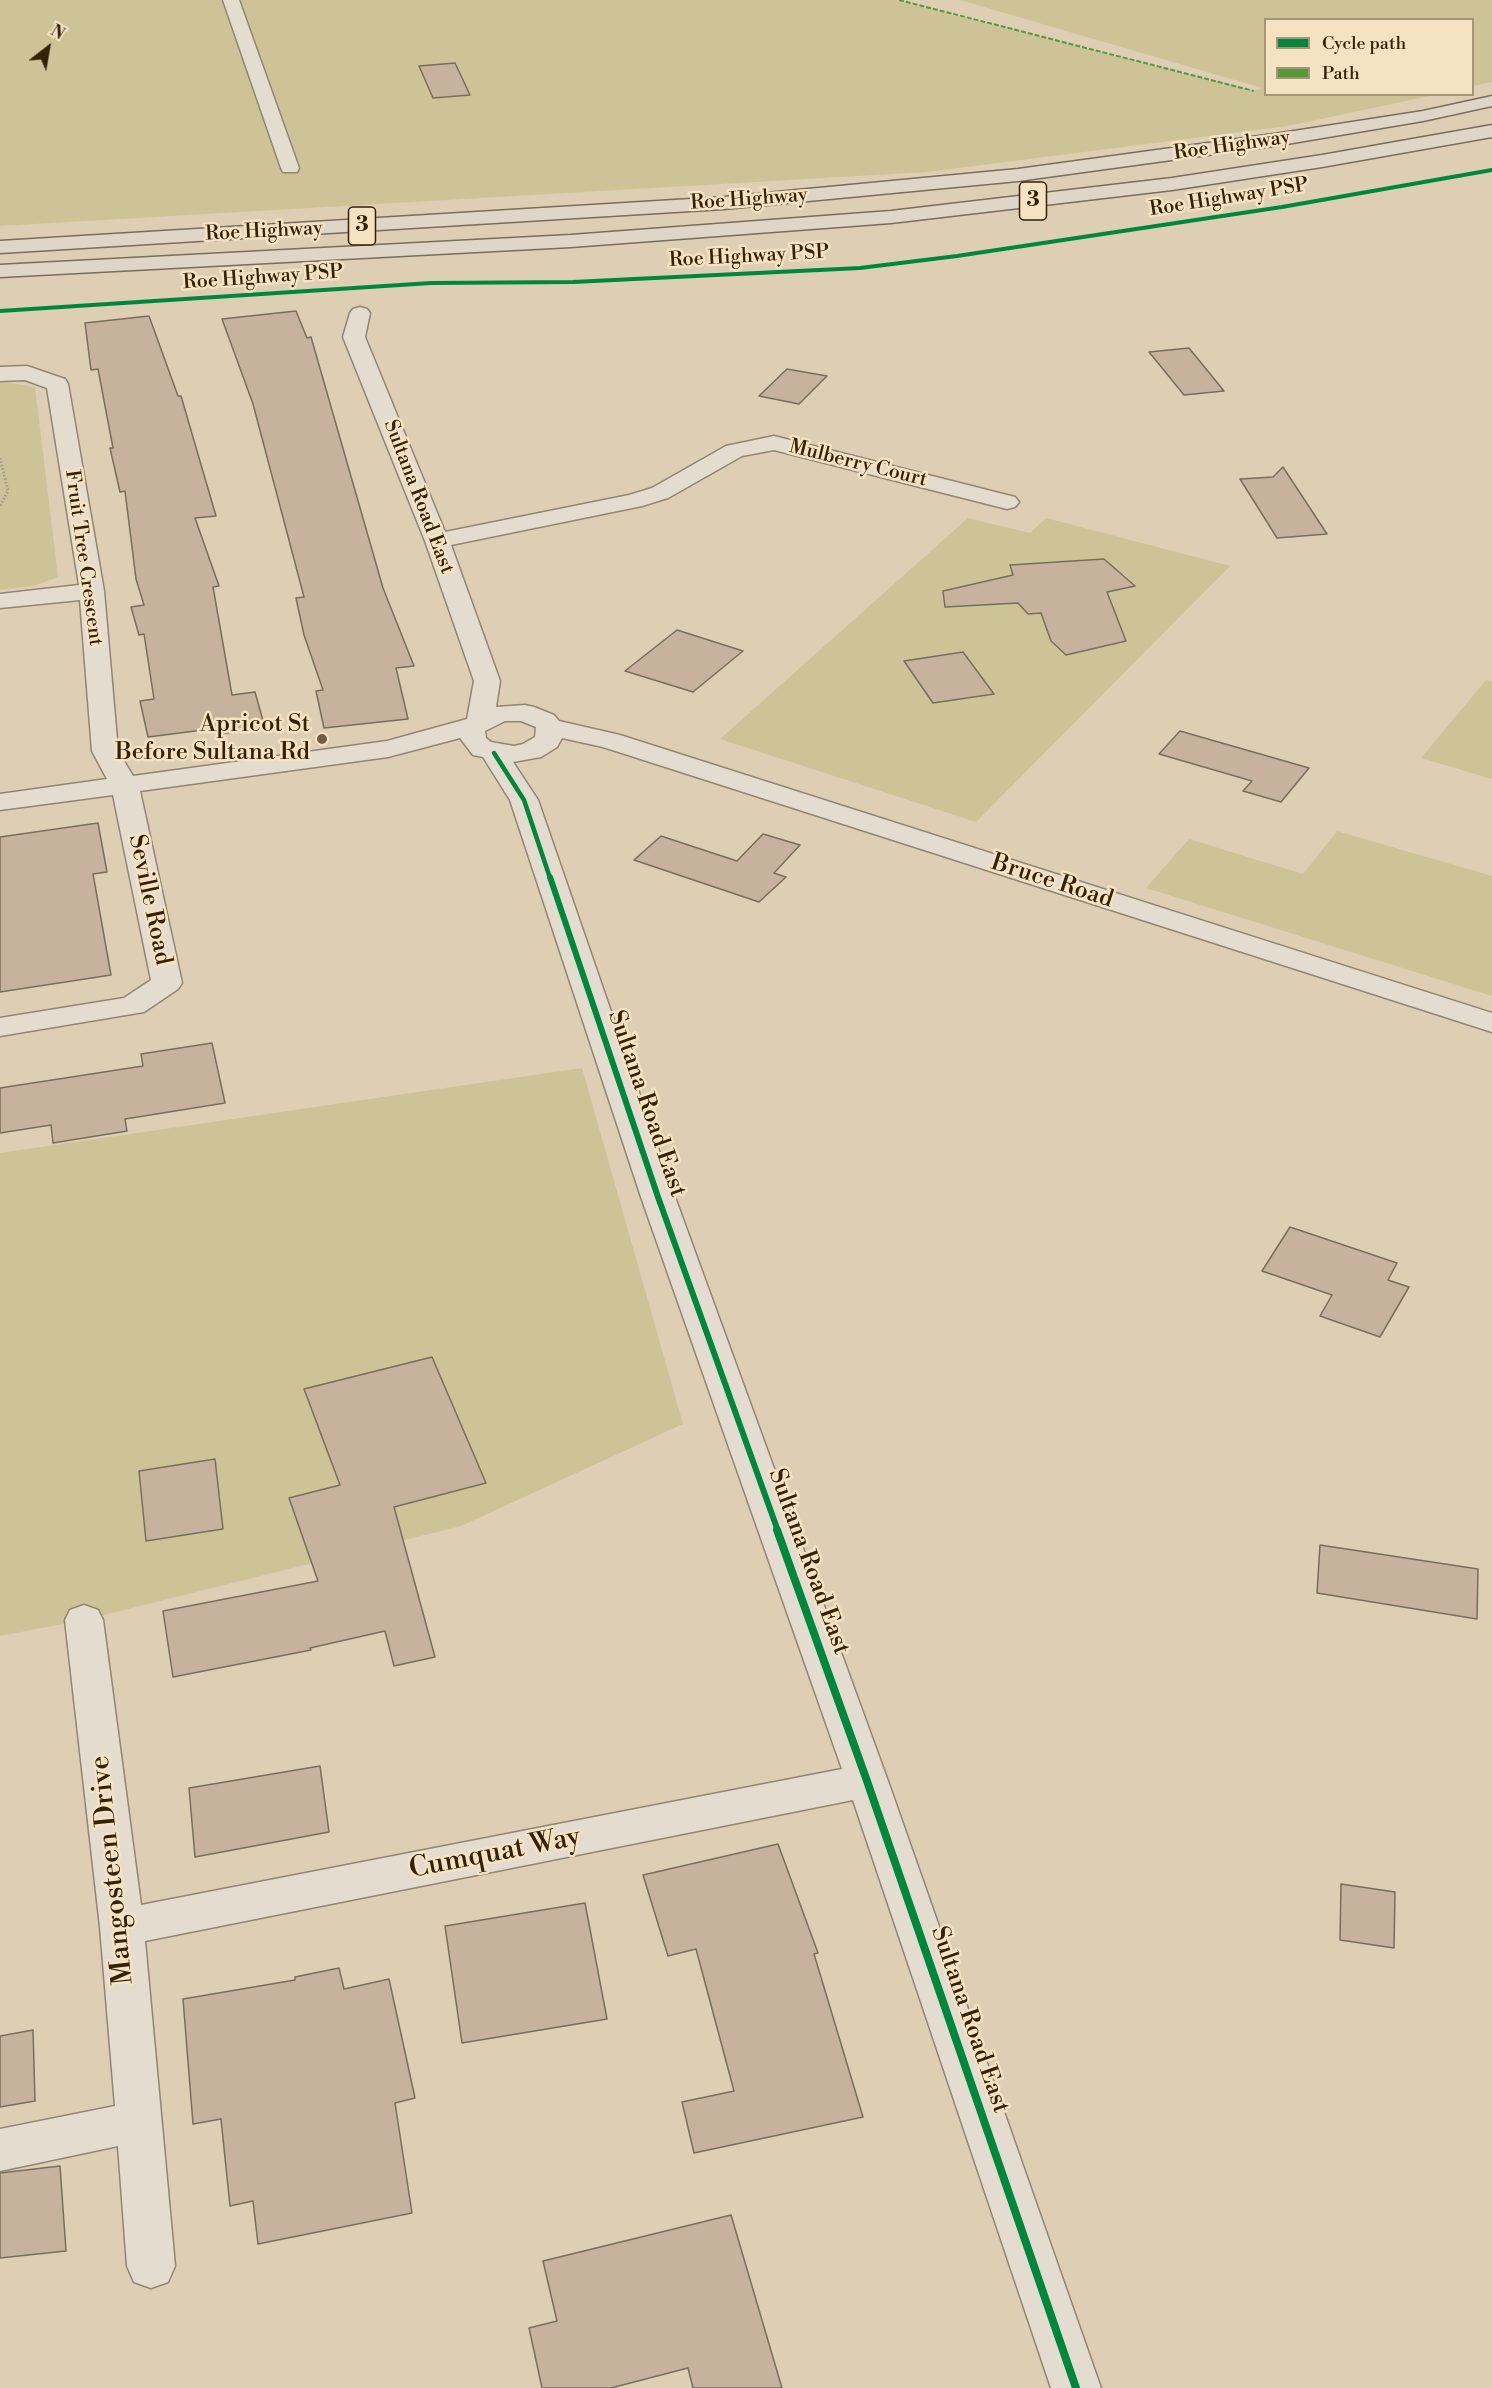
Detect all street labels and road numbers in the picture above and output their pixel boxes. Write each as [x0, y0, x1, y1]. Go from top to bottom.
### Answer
street label: Roe Highway [1172, 126, 1292, 166]
street label: Roe Highway PSP [1148, 174, 1310, 222]
road number: 3 [1020, 182, 1046, 220]
street label: Roe Highway [690, 184, 808, 216]
road number: 3 [348, 207, 376, 245]
street label: Roe Highway [205, 217, 323, 247]
street label: Roe Highway PSP [668, 241, 830, 273]
street label: Roe Highway PSP [182, 260, 344, 296]
street label: Sultana Road East [378, 417, 458, 577]
street label: Mulberry Court [786, 435, 930, 493]
street label: Fruit Tree Crescent [59, 469, 107, 647]
street label: Seville Road [121, 832, 177, 968]
street label: Bruce Road [987, 849, 1117, 915]
street label: Sultana Road East [601, 1007, 691, 1201]
street label: Sultana Road East [761, 1465, 855, 1659]
street label: Mangosteen Drive [84, 1754, 142, 1986]
street label: Cumquat Way [406, 1821, 584, 1887]
street label: Sultana Road East [924, 1923, 1014, 2117]

